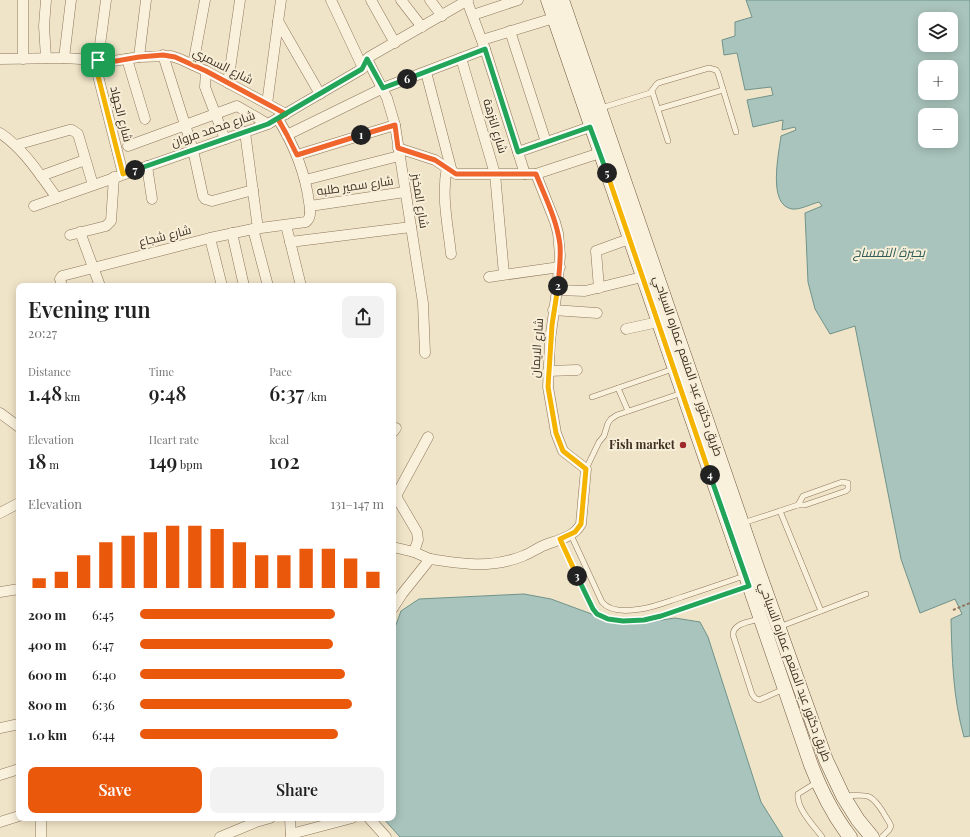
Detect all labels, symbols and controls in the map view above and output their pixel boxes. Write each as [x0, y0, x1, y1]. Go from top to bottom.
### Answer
map controls [918, 12, 958, 148]
button: layers [918, 12, 958, 52]
pin [81, 43, 115, 77]
street label: شارع السمري [189, 43, 256, 90]
icon: arrive [87, 49, 109, 71]
button: + [918, 60, 958, 100]
pin: 6 [397, 69, 417, 89]
text: 6 [404, 71, 410, 86]
street label: شارع الجهاد [106, 84, 137, 144]
street label: شارع النزهة [479, 96, 512, 155]
street label: شارع محمد مروان [169, 106, 257, 151]
button: − [918, 108, 958, 148]
pin: 1 [351, 125, 371, 145]
text: 1 [359, 127, 363, 142]
pin: 7 [125, 160, 145, 180]
text: 7 [132, 162, 138, 177]
pin: 5 [597, 163, 617, 183]
text: 5 [604, 165, 610, 180]
street label: شارع المخبز [408, 171, 433, 230]
street label: شارع سمير طلبه [315, 172, 395, 199]
street label: شارع شجاع [137, 221, 193, 250]
water label: بحيرة التمساح [852, 243, 927, 262]
street label: طريق دكتور عبد المنعم عماره السياحي [648, 273, 727, 459]
pin: 2 [548, 276, 568, 296]
text: 2 [555, 278, 561, 293]
text: Evening run [28, 294, 151, 324]
button: share [342, 296, 384, 338]
street label: شارع الايمان [526, 317, 547, 379]
text: 20:27 [28, 324, 57, 341]
text: Distance [28, 364, 71, 379]
text: Time [149, 364, 174, 379]
text: Pace [269, 364, 292, 379]
text: 1.48 [28, 379, 62, 406]
text: 9:48 [149, 379, 186, 406]
text: 6:37 [269, 379, 304, 406]
text: km [62, 389, 80, 404]
text: /km [304, 389, 327, 404]
text: Elevation [28, 432, 74, 447]
text: Heart rate [149, 432, 199, 447]
text: kcal [269, 432, 289, 447]
place label: Fish market [609, 436, 676, 452]
marker: Fish market [678, 440, 688, 450]
text: 18 [28, 447, 47, 474]
text: 149 [149, 447, 177, 474]
text: 102 [269, 447, 300, 474]
text: m [47, 457, 59, 472]
text: bpm [177, 457, 202, 472]
pin: 4 [700, 465, 720, 485]
text: 4 [707, 467, 713, 482]
text: Elevation [28, 495, 82, 512]
text: 131–147 m [331, 495, 384, 512]
pin: 3 [567, 566, 587, 586]
text: 3 [574, 568, 580, 583]
street label: طريق دكتور عبد المنعم عماره السياحي [753, 580, 836, 765]
text: 200 m [28, 606, 66, 623]
text: 6:45 [92, 606, 114, 623]
text: 400 m [28, 636, 66, 653]
text: 6:47 [92, 636, 114, 653]
text: 600 m [28, 666, 67, 683]
text: 6:40 [92, 666, 116, 683]
text: 800 m [28, 696, 67, 713]
text: 6:36 [92, 696, 115, 713]
text: 1.0 km [28, 726, 67, 743]
text: 6:44 [92, 726, 115, 743]
button: Save [28, 767, 202, 813]
button: Share [210, 767, 384, 813]

